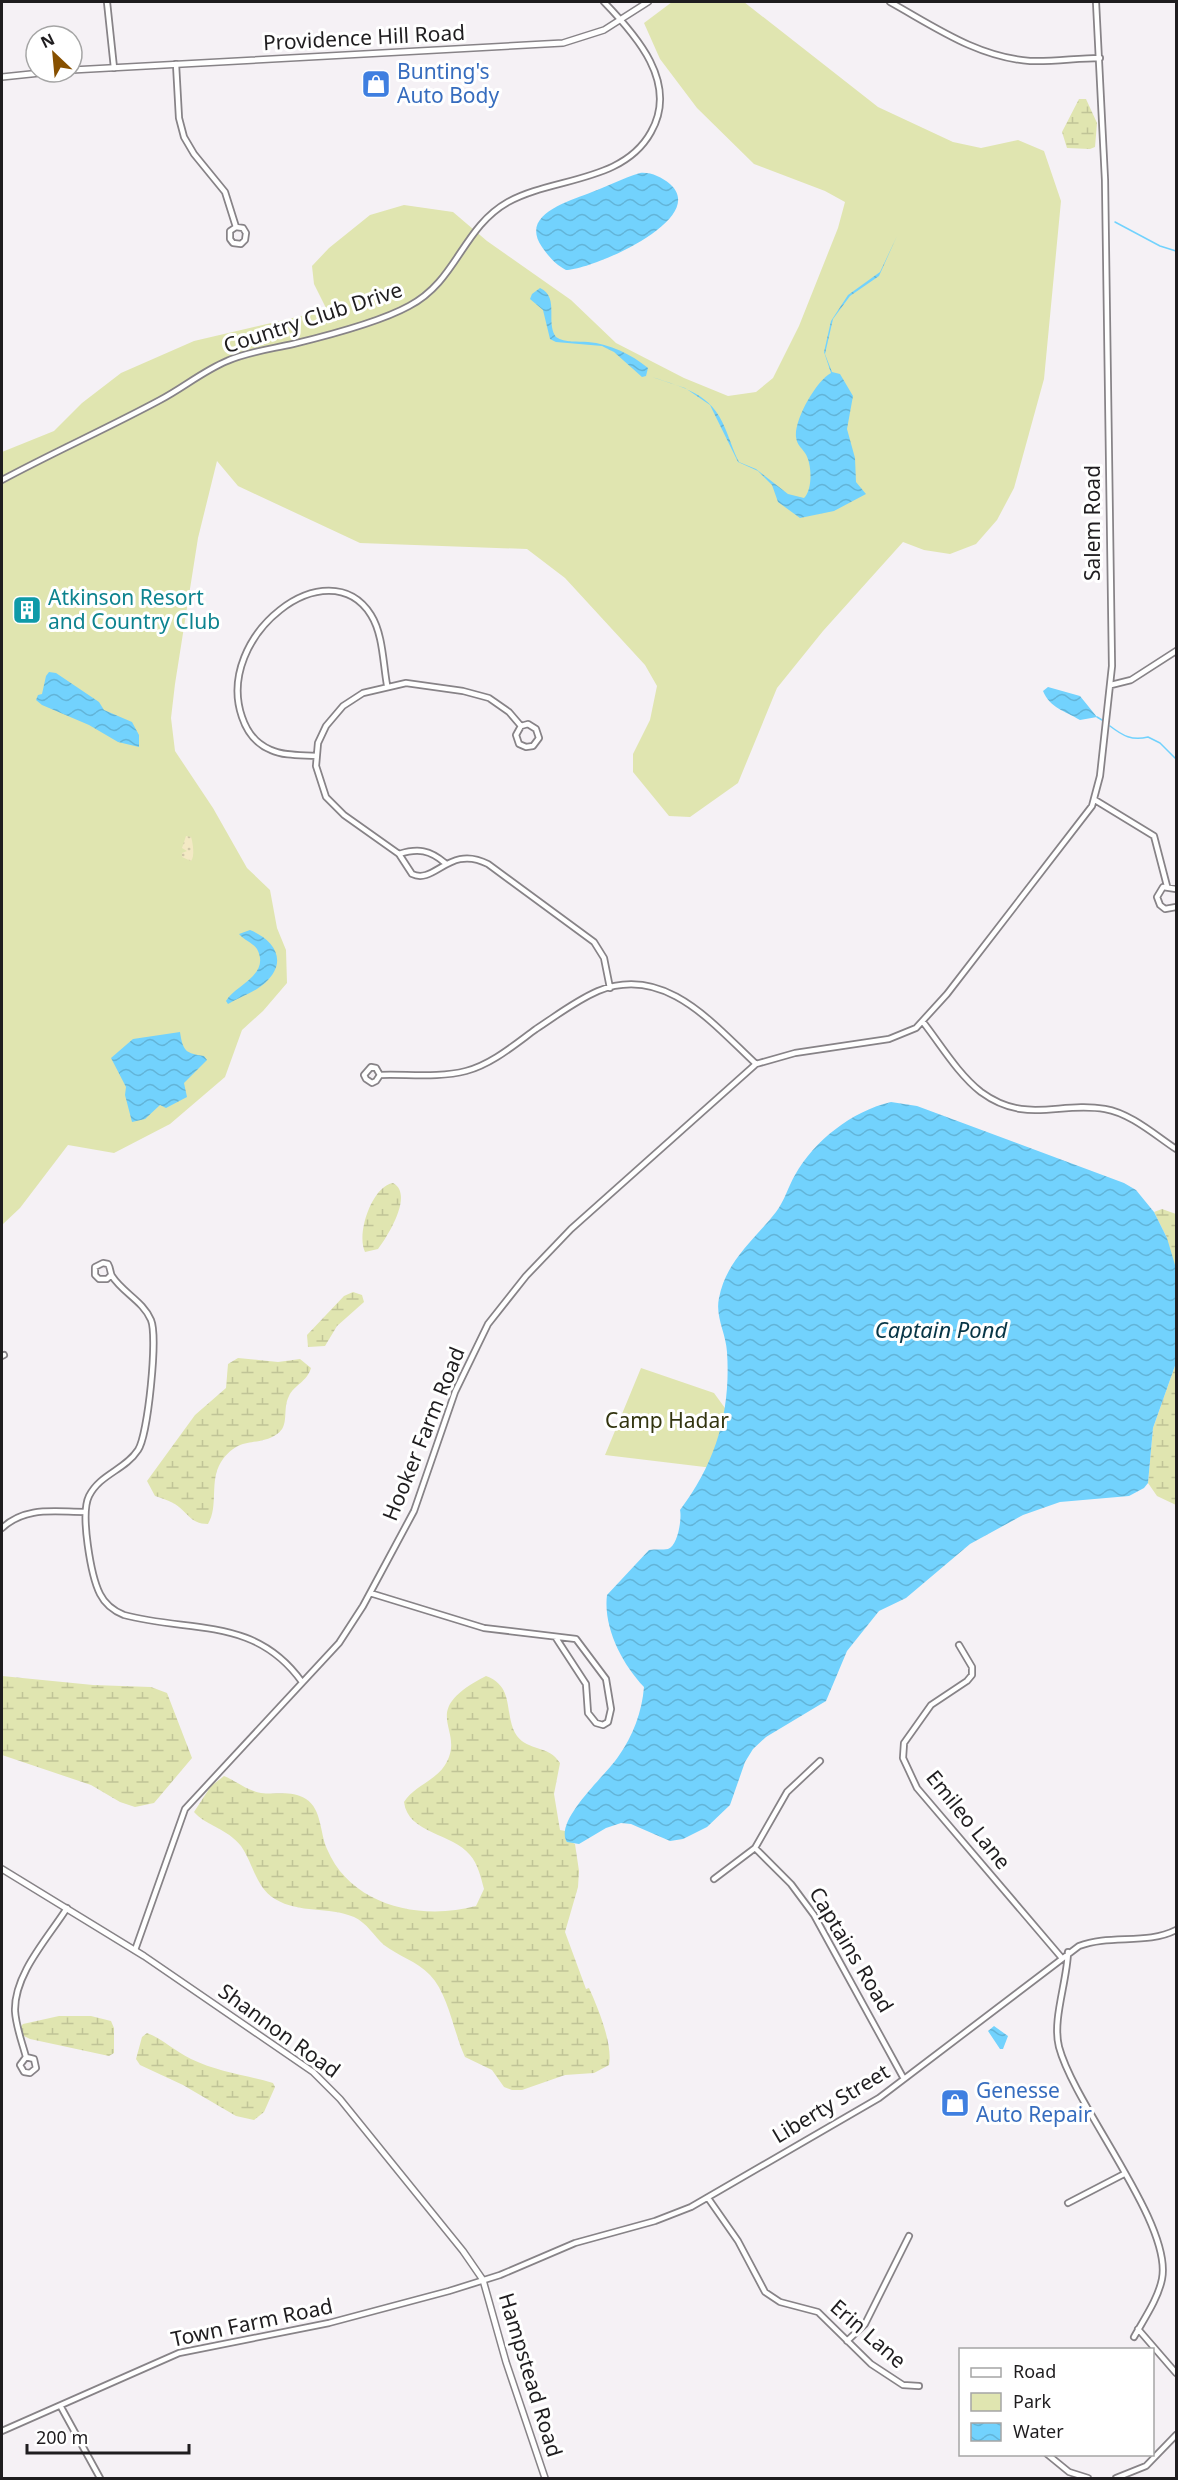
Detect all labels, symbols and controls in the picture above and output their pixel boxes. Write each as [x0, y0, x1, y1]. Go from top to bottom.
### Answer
street label: Providence Hill Road [262, 18, 466, 56]
north arrow [24, 24, 84, 84]
text: N [37, 28, 58, 53]
place label: Bunting's Auto Body [397, 57, 499, 109]
shop icon: Bunting's Auto Body [360, 68, 392, 100]
street label: Country Club Drive [220, 275, 406, 359]
street label: Salem Road [1078, 465, 1106, 581]
place label: Atkinson Resort and Country Club [48, 583, 220, 635]
building icon: Atkinson Resort and Country Club [11, 594, 43, 626]
water label: Captain Pond [875, 1314, 1008, 1344]
street label: Hooker Farm Road [375, 1343, 471, 1525]
park label: Camp Hadar [605, 1406, 729, 1434]
street label: Emileo Lane [920, 1764, 1017, 1875]
street label: Captains Road [803, 1882, 900, 2017]
street label: Shannon Road [213, 1977, 346, 2084]
street label: Liberty Street [767, 2057, 895, 2149]
place label: Genesse Auto Repair [976, 2076, 1092, 2128]
shop icon: Genesse Auto Repair [939, 2087, 971, 2119]
street label: Hampstead Road [493, 2289, 569, 2460]
street label: Town Farm Road [168, 2291, 335, 2353]
street label: Erin Lane [825, 2293, 912, 2374]
legend [959, 2348, 1154, 2456]
text: Road [1013, 2359, 1056, 2383]
text: Park [1013, 2389, 1051, 2413]
scale bar [27, 2417, 189, 2455]
text: Water [1013, 2419, 1064, 2443]
text: 200 m [36, 2425, 88, 2449]

